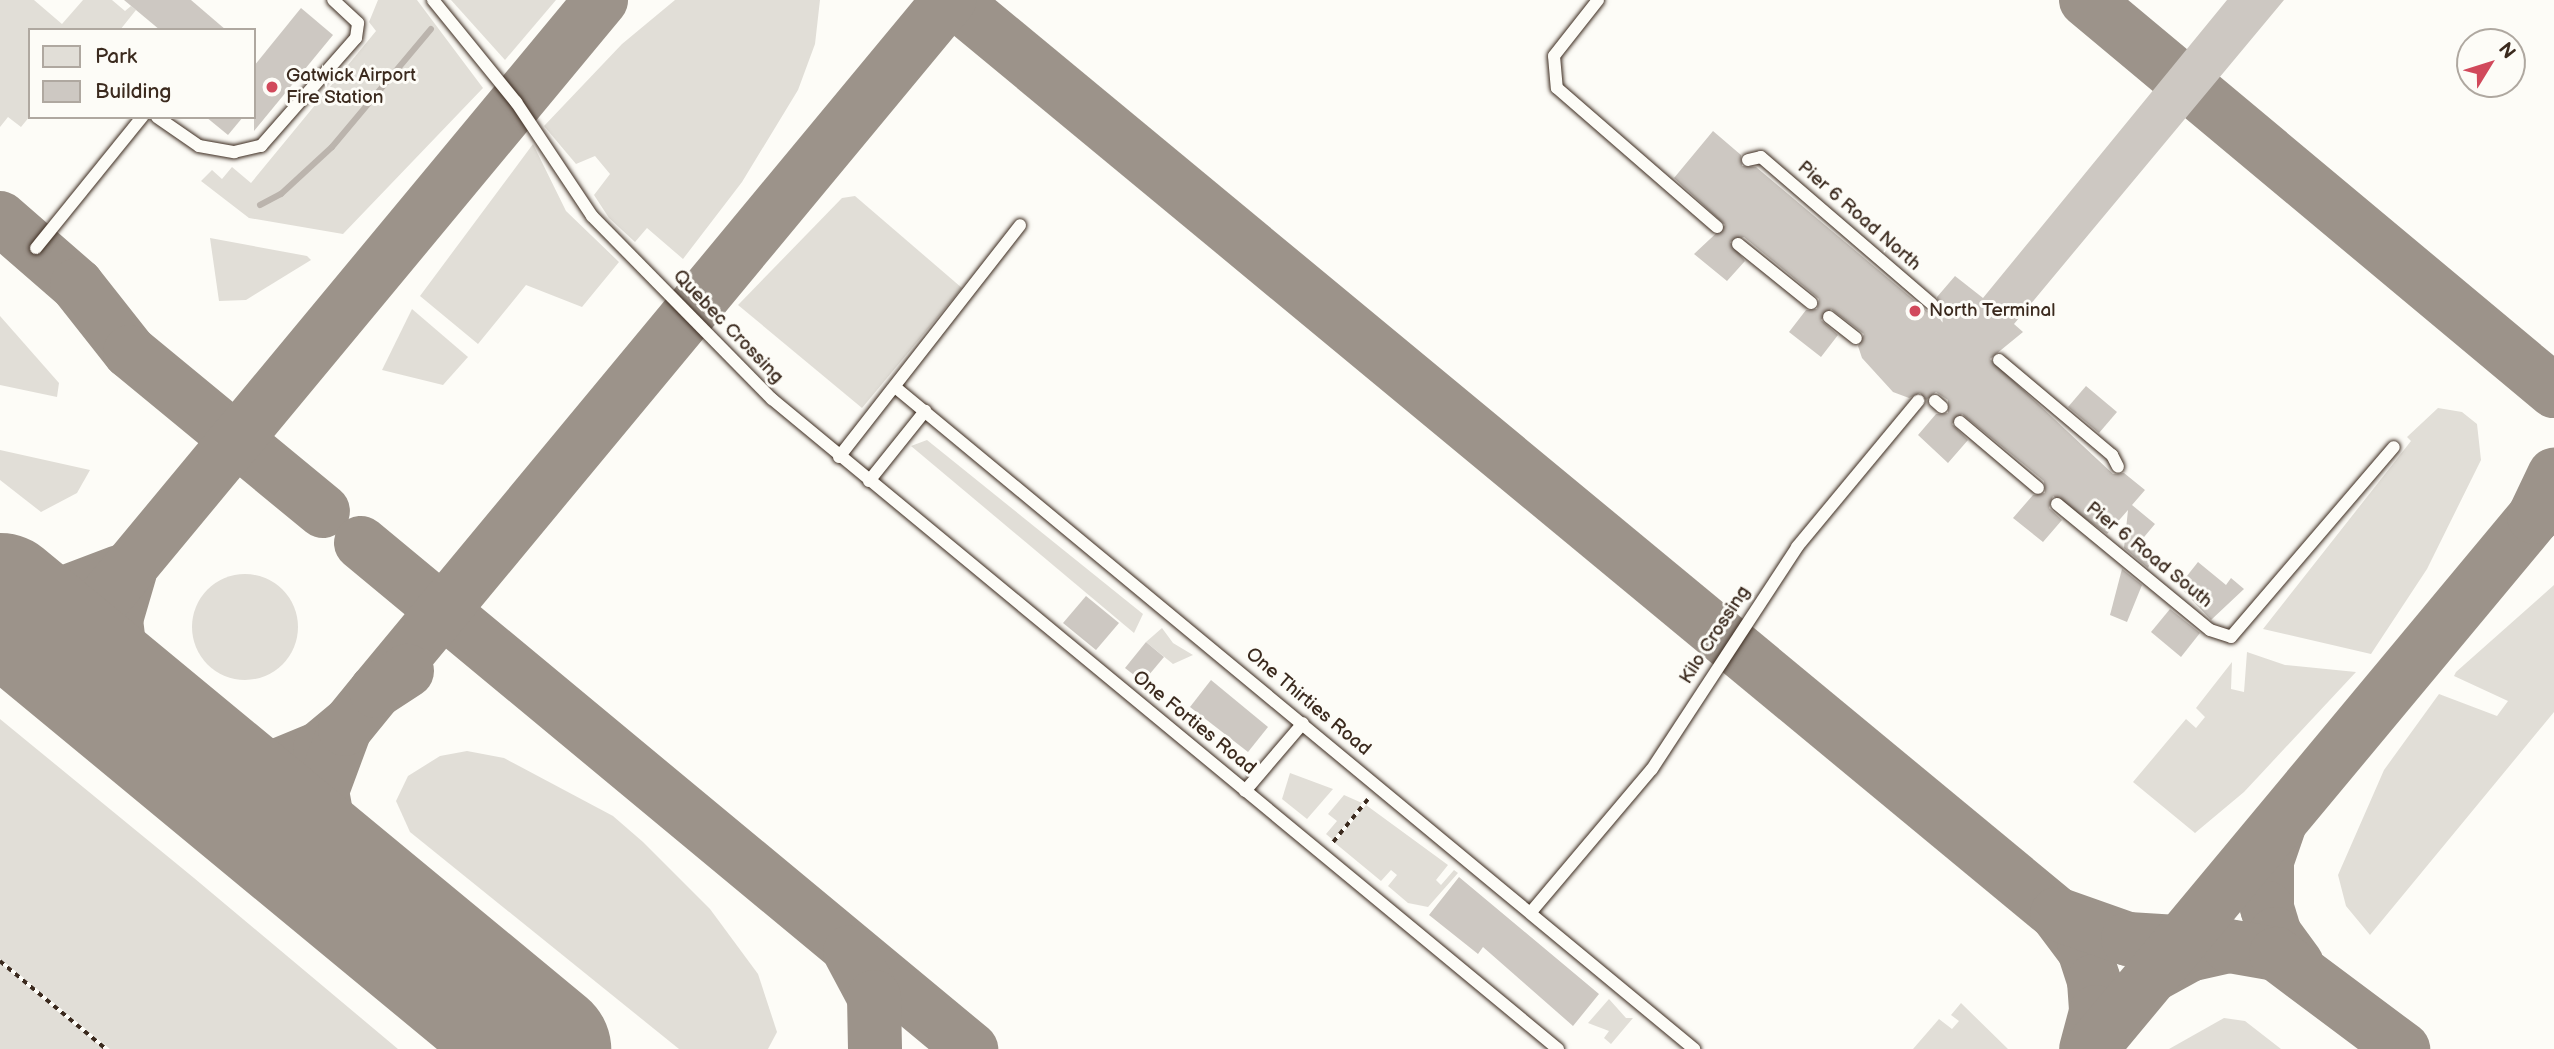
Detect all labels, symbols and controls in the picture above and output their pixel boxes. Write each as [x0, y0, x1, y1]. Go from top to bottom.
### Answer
legend [28, 28, 256, 119]
north arrow [2456, 28, 2526, 98]
text: N [2493, 38, 2520, 64]
text: Park [95, 44, 137, 69]
place label: Gatwick Airport Fire Station [286, 65, 416, 109]
text: Building [95, 79, 171, 104]
marker: Gatwick Airport Fire Station [264, 79, 280, 95]
street label: Pier 6 Road North [1793, 156, 1925, 276]
street label: Quebec Crossing [668, 265, 788, 389]
place label: North Terminal [1929, 300, 2056, 322]
marker: North Terminal [1907, 303, 1923, 319]
street label: Pier 6 Road South [2081, 497, 2217, 613]
street label: Kilo Crossing [1675, 582, 1755, 688]
street label: One Thirties Road [1241, 643, 1375, 761]
street label: One Forties Road [1128, 666, 1260, 780]

